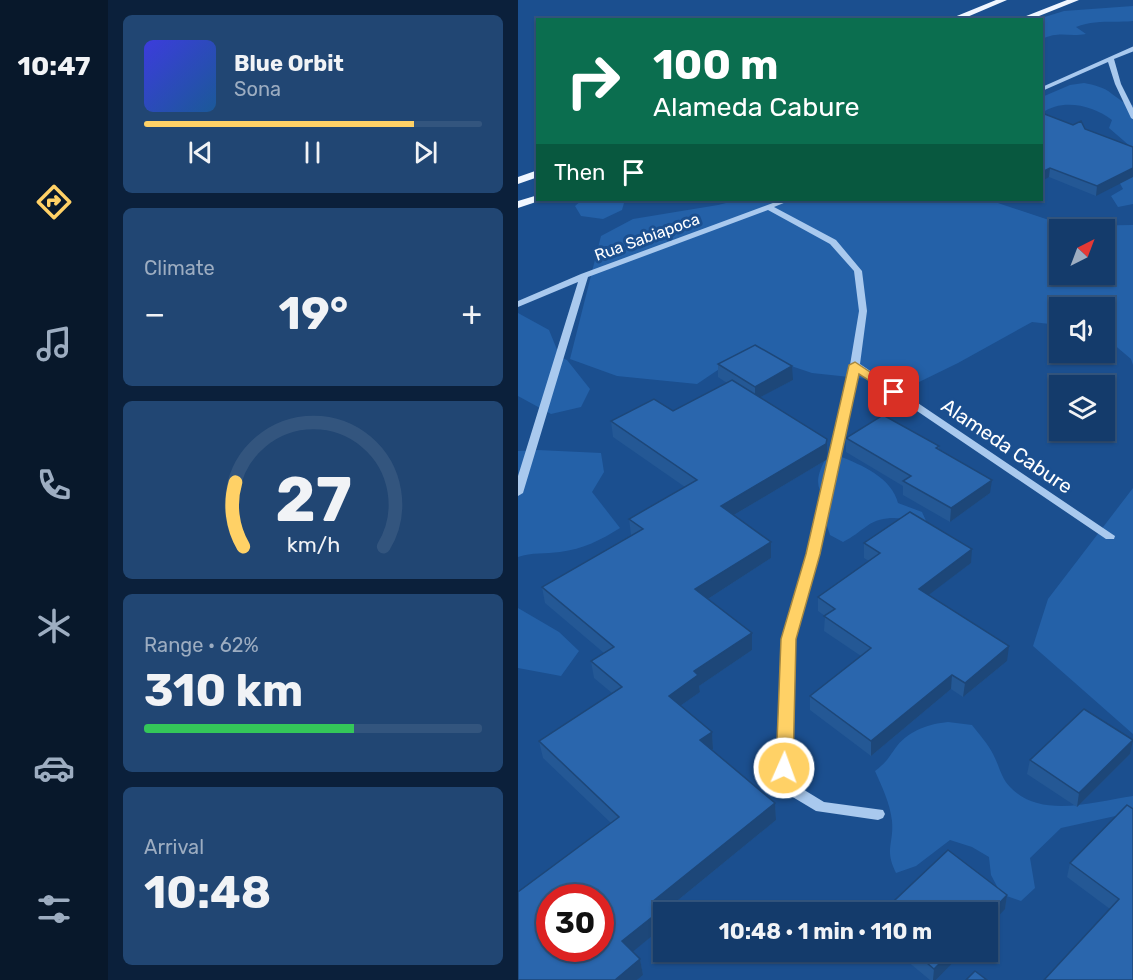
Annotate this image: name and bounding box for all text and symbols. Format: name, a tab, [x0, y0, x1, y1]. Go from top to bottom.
text: 100 m	[653, 40, 778, 90]
icon: right	[554, 42, 632, 120]
text: 10:47	[18, 50, 90, 82]
text: Blue Orbit	[234, 50, 344, 77]
text: Sona	[234, 77, 281, 101]
text: Alameda Cabure	[653, 91, 860, 123]
icon: previous	[184, 136, 217, 169]
icon: pause	[296, 136, 329, 169]
icon: next	[409, 136, 442, 169]
icon: arrive	[617, 156, 650, 189]
text: Then	[554, 159, 605, 186]
icon: directions	[33, 181, 75, 223]
street label: Rua Sabiapoca	[592, 209, 702, 265]
north arrow	[1049, 219, 1115, 285]
map controls	[1049, 219, 1115, 441]
text: Climate	[144, 256, 215, 280]
text: 19°	[279, 287, 348, 340]
text: −	[144, 294, 165, 333]
text: +	[461, 294, 482, 333]
button: sound	[1049, 297, 1115, 363]
icon: music	[33, 323, 75, 365]
pin	[868, 366, 919, 417]
icon: arrive	[877, 375, 910, 408]
button: layers	[1049, 375, 1115, 441]
street label: Alameda Cabure	[937, 393, 1077, 499]
text: 27	[275, 463, 351, 537]
icon: phone	[33, 464, 75, 506]
text: km/h	[286, 532, 340, 557]
icon: climate	[33, 605, 75, 647]
text: Range · 62%	[144, 633, 259, 657]
text: 310 km	[144, 664, 303, 717]
position arrow	[752, 736, 816, 800]
icon: car	[33, 747, 75, 789]
text: Arrival	[144, 835, 204, 859]
text: 10:48	[144, 866, 271, 919]
speed limit sign: 30	[536, 884, 614, 962]
icon: filters	[33, 888, 75, 930]
text: 10:48 · 1 min · 110 m	[719, 918, 932, 945]

